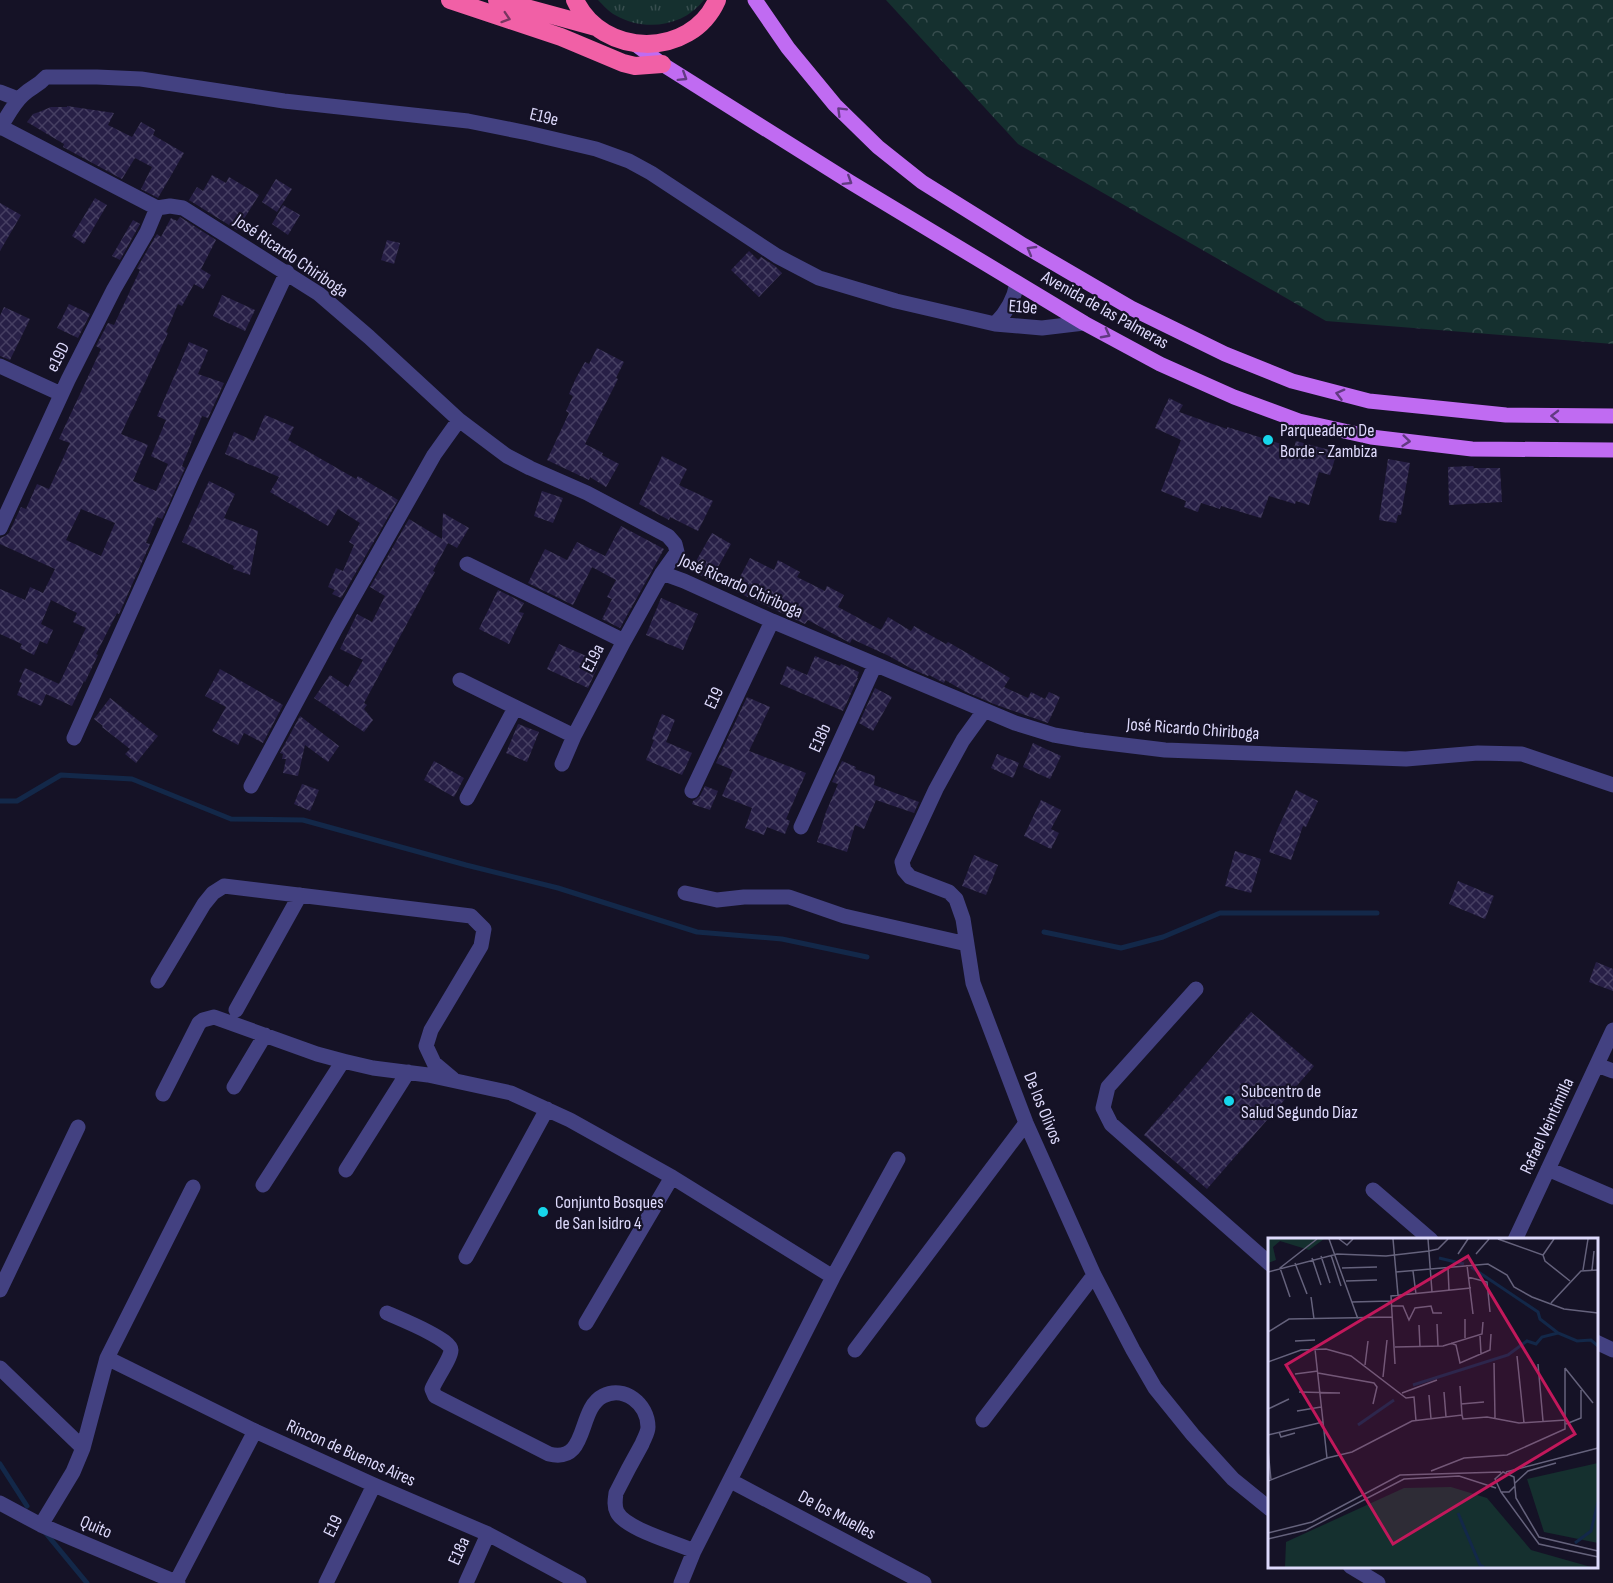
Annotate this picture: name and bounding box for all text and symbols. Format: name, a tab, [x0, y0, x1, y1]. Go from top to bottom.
one-way arrow	[500, 11, 511, 24]
one-way arrow	[677, 70, 687, 82]
street label: E19e	[528, 104, 560, 130]
one-way arrow	[837, 107, 848, 118]
one-way arrow	[842, 173, 852, 185]
street label: José Ricardo Chiriboga	[229, 210, 352, 302]
one-way arrow	[1027, 245, 1038, 257]
street label: Avenida de las Palmeras	[1037, 266, 1172, 354]
street label: E19e	[1008, 296, 1038, 318]
one-way arrow	[1099, 327, 1110, 338]
street label: e19D	[42, 339, 74, 375]
one-way arrow	[1335, 388, 1345, 401]
one-way arrow	[1550, 409, 1559, 422]
place label: Parqueadero De Borde - Zambiza	[1280, 420, 1377, 462]
marker: Parqueadero De Borde - Zambiza	[1261, 433, 1275, 447]
one-way arrow	[1401, 434, 1410, 447]
street label: José Ricardo Chiriboga	[675, 549, 806, 623]
street label: E19a	[577, 640, 609, 676]
street label: E19	[700, 684, 728, 712]
street label: José Ricardo Chiriboga	[1125, 714, 1260, 744]
street label: E18b	[804, 720, 836, 756]
street label: De los Olivos	[1019, 1069, 1067, 1147]
street label: Rafael Veintimilla	[1516, 1075, 1578, 1177]
place label: Subcentro de Salud Segundo Díaz	[1241, 1081, 1358, 1123]
marker: Subcentro de Salud Segundo Díaz	[1222, 1094, 1236, 1108]
place label: Conjunto Bosques de San Isidro 4	[555, 1192, 664, 1234]
marker: Conjunto Bosques de San Isidro 4	[536, 1205, 550, 1219]
inset map	[1268, 1238, 1598, 1568]
street label: Rincon de Buenos Aires	[283, 1415, 419, 1491]
street label: De los Muelles	[795, 1486, 879, 1544]
street label: Quito	[77, 1511, 115, 1543]
street label: E19	[319, 1512, 347, 1540]
street label: E18a	[444, 1534, 474, 1568]

